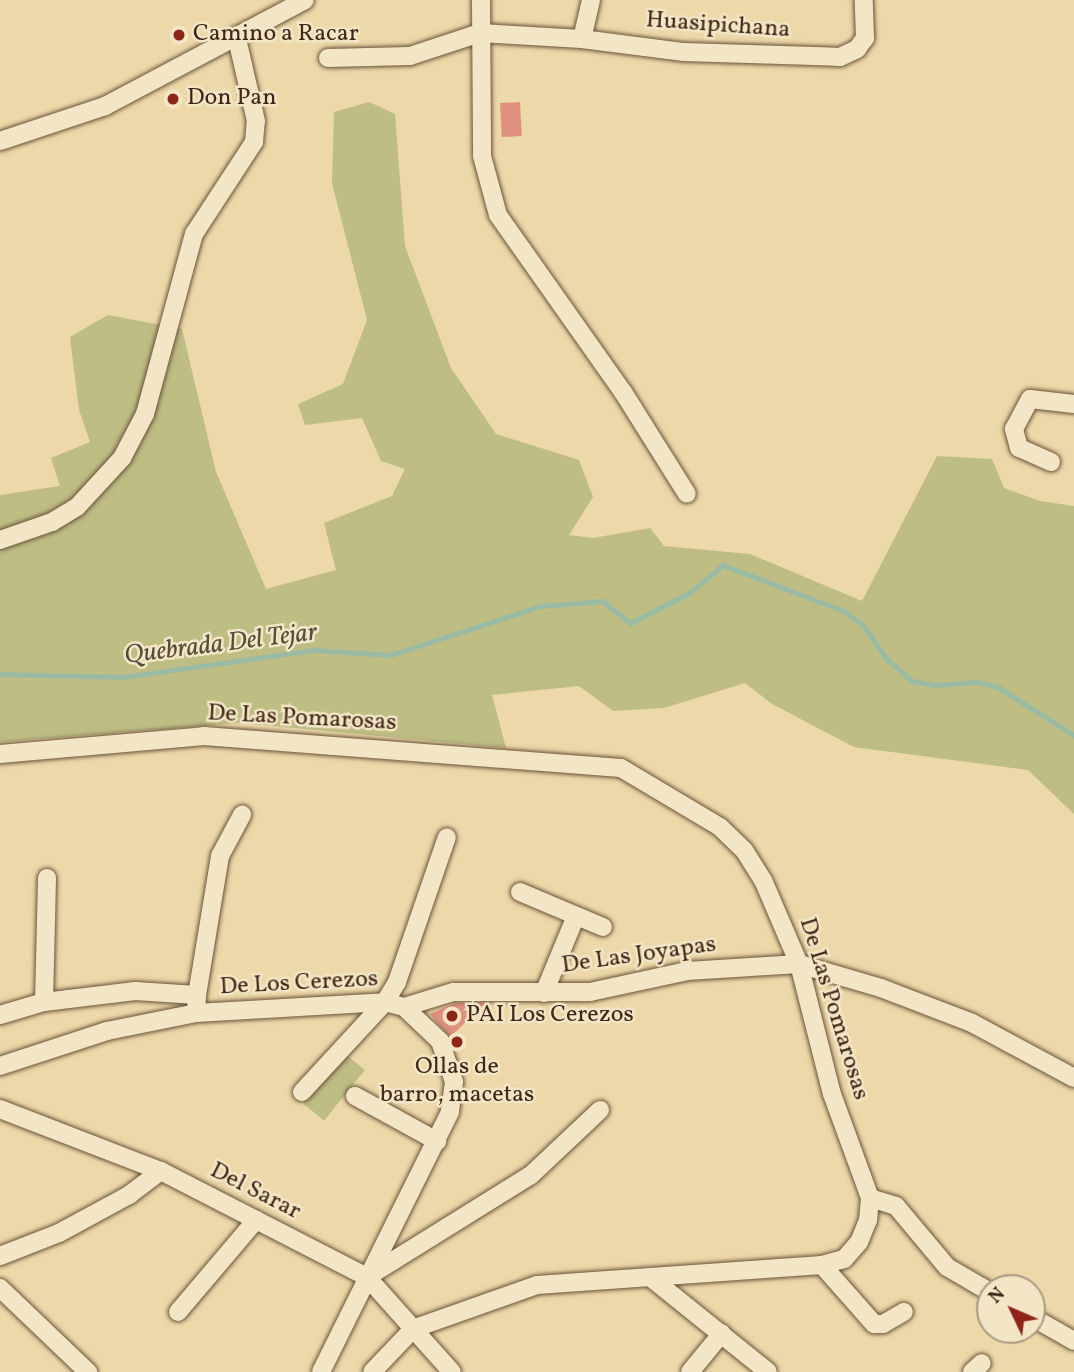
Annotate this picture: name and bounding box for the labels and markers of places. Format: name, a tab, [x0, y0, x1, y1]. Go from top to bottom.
place label: Camino a Racar	[193, 21, 359, 49]
marker: Camino a Racar	[171, 27, 187, 43]
place label: Don Pan	[187, 85, 277, 113]
marker: Don Pan	[165, 91, 181, 107]
place label: PAI Los Cerezos	[466, 1002, 634, 1030]
marker: PAI Los Cerezos	[444, 1008, 460, 1024]
marker: Ollas de barro, macetas	[449, 1034, 465, 1050]
place label: Ollas de barro, macetas	[380, 1054, 534, 1110]

